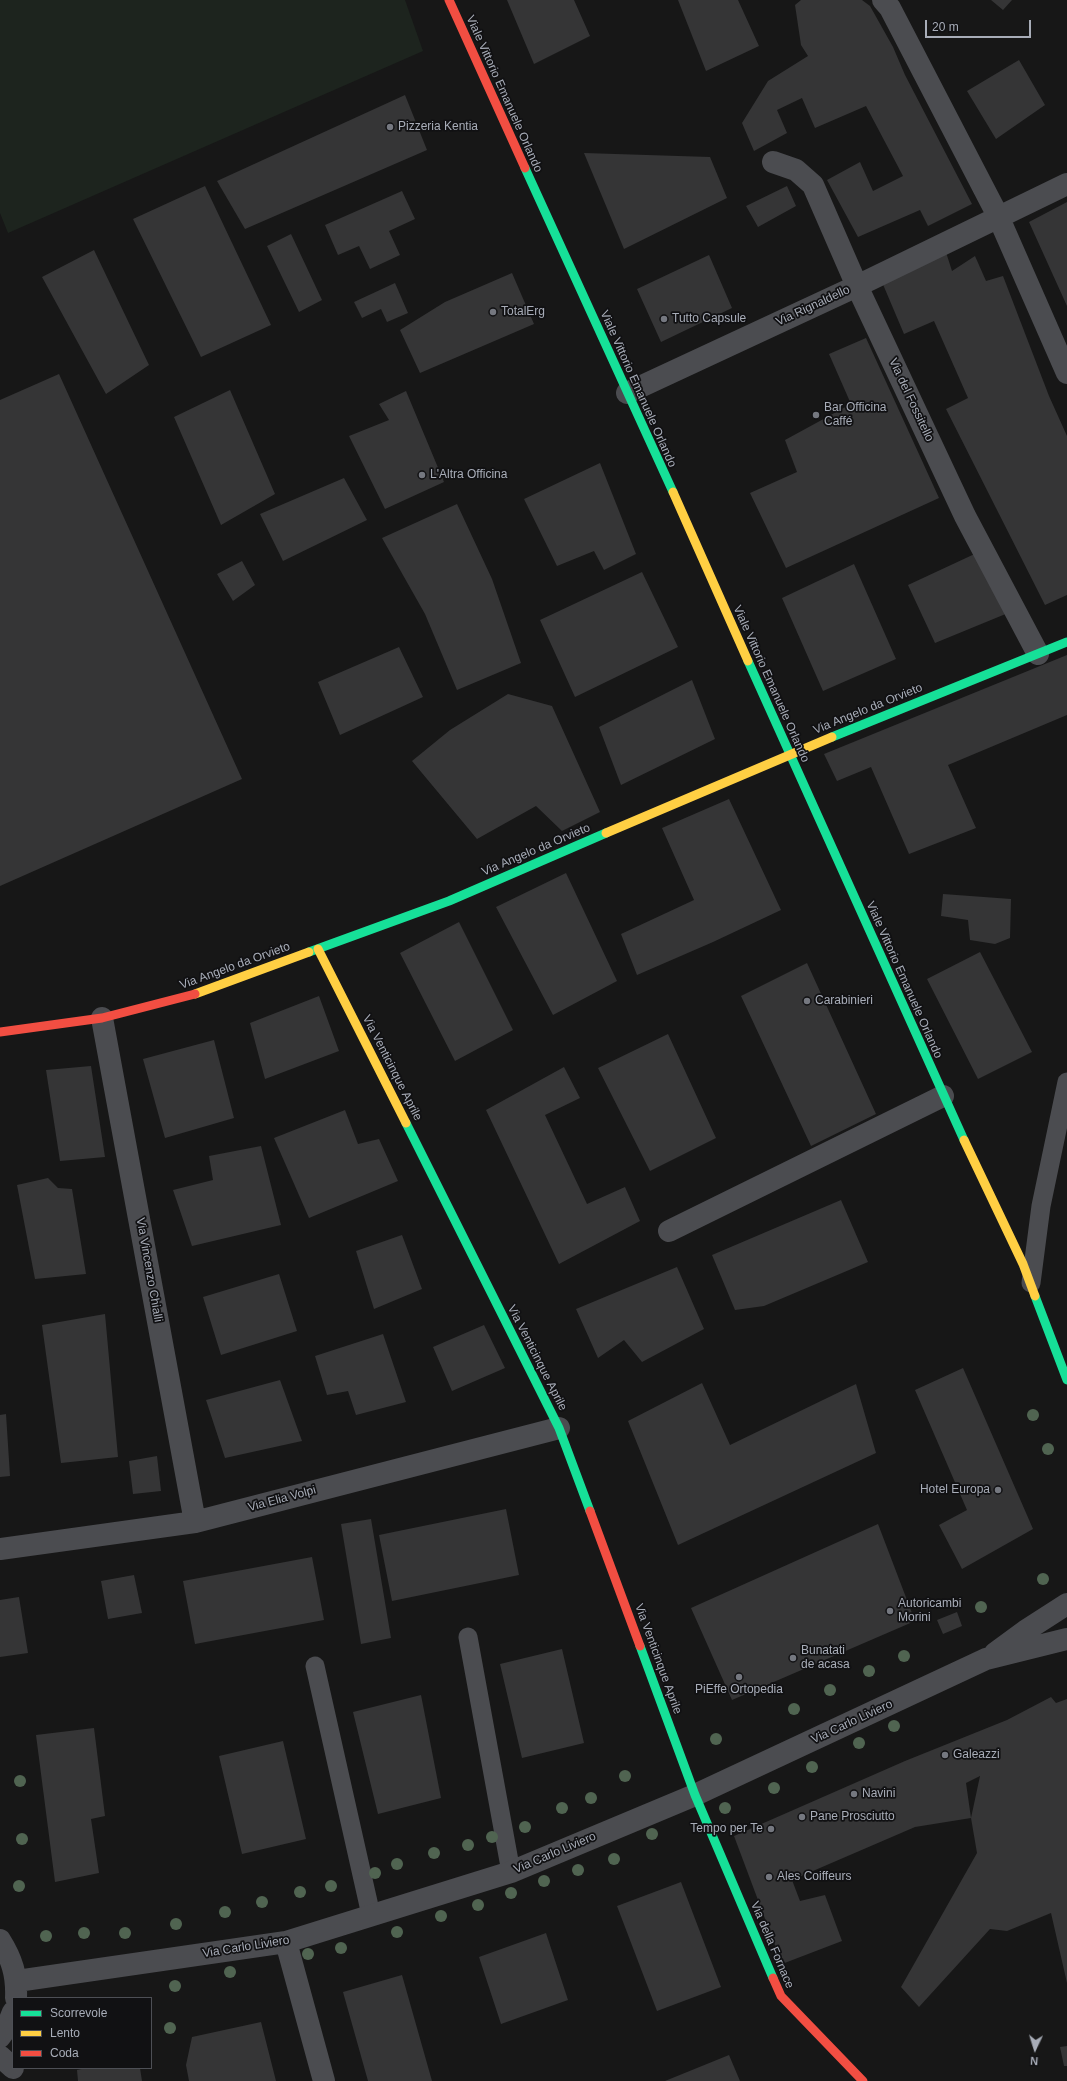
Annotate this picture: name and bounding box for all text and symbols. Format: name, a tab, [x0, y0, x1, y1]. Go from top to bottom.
scale bar	[927, 12, 1033, 38]
street label: Viale Vittorio Emanuele Orlando	[463, 13, 545, 175]
text: 20 m	[932, 20, 959, 34]
place label: Pizzeria Kentia	[398, 120, 478, 134]
marker: Pizzeria Kentia	[385, 122, 395, 132]
street label: Via Rignaldello	[774, 283, 852, 329]
place label: TotalErg	[501, 305, 545, 319]
marker: TotalErg	[488, 307, 498, 317]
street label: Viale Vittorio Emanuele Orlando	[597, 308, 679, 470]
place label: Tutto Capsule	[672, 312, 746, 326]
marker: Tutto Capsule	[659, 314, 669, 324]
street label: Via del Fossitello	[885, 356, 937, 444]
place label: Bar Officina Caffé	[824, 401, 886, 429]
marker: Bar Officina Caffé	[811, 410, 821, 420]
place label: L'Altra Officina	[430, 468, 507, 482]
marker: L'Altra Officina	[417, 470, 427, 480]
street label: Viale Vittorio Emanuele Orlando	[730, 603, 812, 765]
street label: Via Angelo da Orvieto	[811, 680, 925, 738]
street label: Via Angelo da Orvieto	[480, 821, 592, 879]
street label: Viale Vittorio Emanuele Orlando	[863, 899, 945, 1061]
street label: Via Angelo da Orvieto	[178, 939, 292, 993]
place label: Carabinieri	[815, 994, 873, 1008]
marker: Carabinieri	[802, 996, 812, 1006]
street label: Via Venticinque Aprile	[359, 1013, 425, 1123]
street label: Via Vincenzo Chialli	[133, 1217, 165, 1323]
street label: Via Venticinque Aprile	[504, 1303, 570, 1413]
street label: Via Elia Volpi	[246, 1483, 318, 1515]
place label: Hotel Europa	[920, 1483, 990, 1497]
marker: Hotel Europa	[993, 1485, 1003, 1495]
place label: Autoricambi Morini	[898, 1597, 961, 1625]
street label: Via Venticinque Aprile	[631, 1602, 685, 1716]
marker: Autoricambi Morini	[885, 1606, 895, 1616]
place label: Bunatati de acasa	[801, 1644, 850, 1672]
marker: Bunatati de acasa	[788, 1653, 798, 1663]
marker: PiEffe Ortopedia	[734, 1672, 744, 1682]
place label: PiEffe Ortopedia	[695, 1683, 783, 1697]
street label: Via Carlo Liviero	[809, 1697, 895, 1747]
place label: Galeazzi	[953, 1748, 1000, 1762]
marker: Galeazzi	[940, 1750, 950, 1760]
place label: Navini	[862, 1787, 895, 1801]
marker: Navini	[849, 1789, 859, 1799]
place label: Pane Prosciutto	[810, 1810, 895, 1824]
marker: Pane Prosciutto	[797, 1812, 807, 1822]
place label: Tempo per Te	[690, 1822, 763, 1836]
marker: Tempo per Te	[766, 1824, 776, 1834]
street label: Via Carlo Liviero	[512, 1829, 598, 1877]
place label: Ales Coiffeurs	[777, 1870, 851, 1884]
marker: Ales Coiffeurs	[764, 1872, 774, 1882]
street label: Via della Fornace	[747, 1899, 797, 1991]
street label: Via Carlo Liviero	[202, 1933, 290, 1961]
legend	[12, 1997, 152, 2069]
text: Scorrevole	[50, 2006, 107, 2020]
text: Lento	[50, 2026, 80, 2040]
north arrow	[1015, 2029, 1055, 2069]
text: Coda	[50, 2046, 79, 2060]
text: N	[1030, 2055, 1039, 2067]

